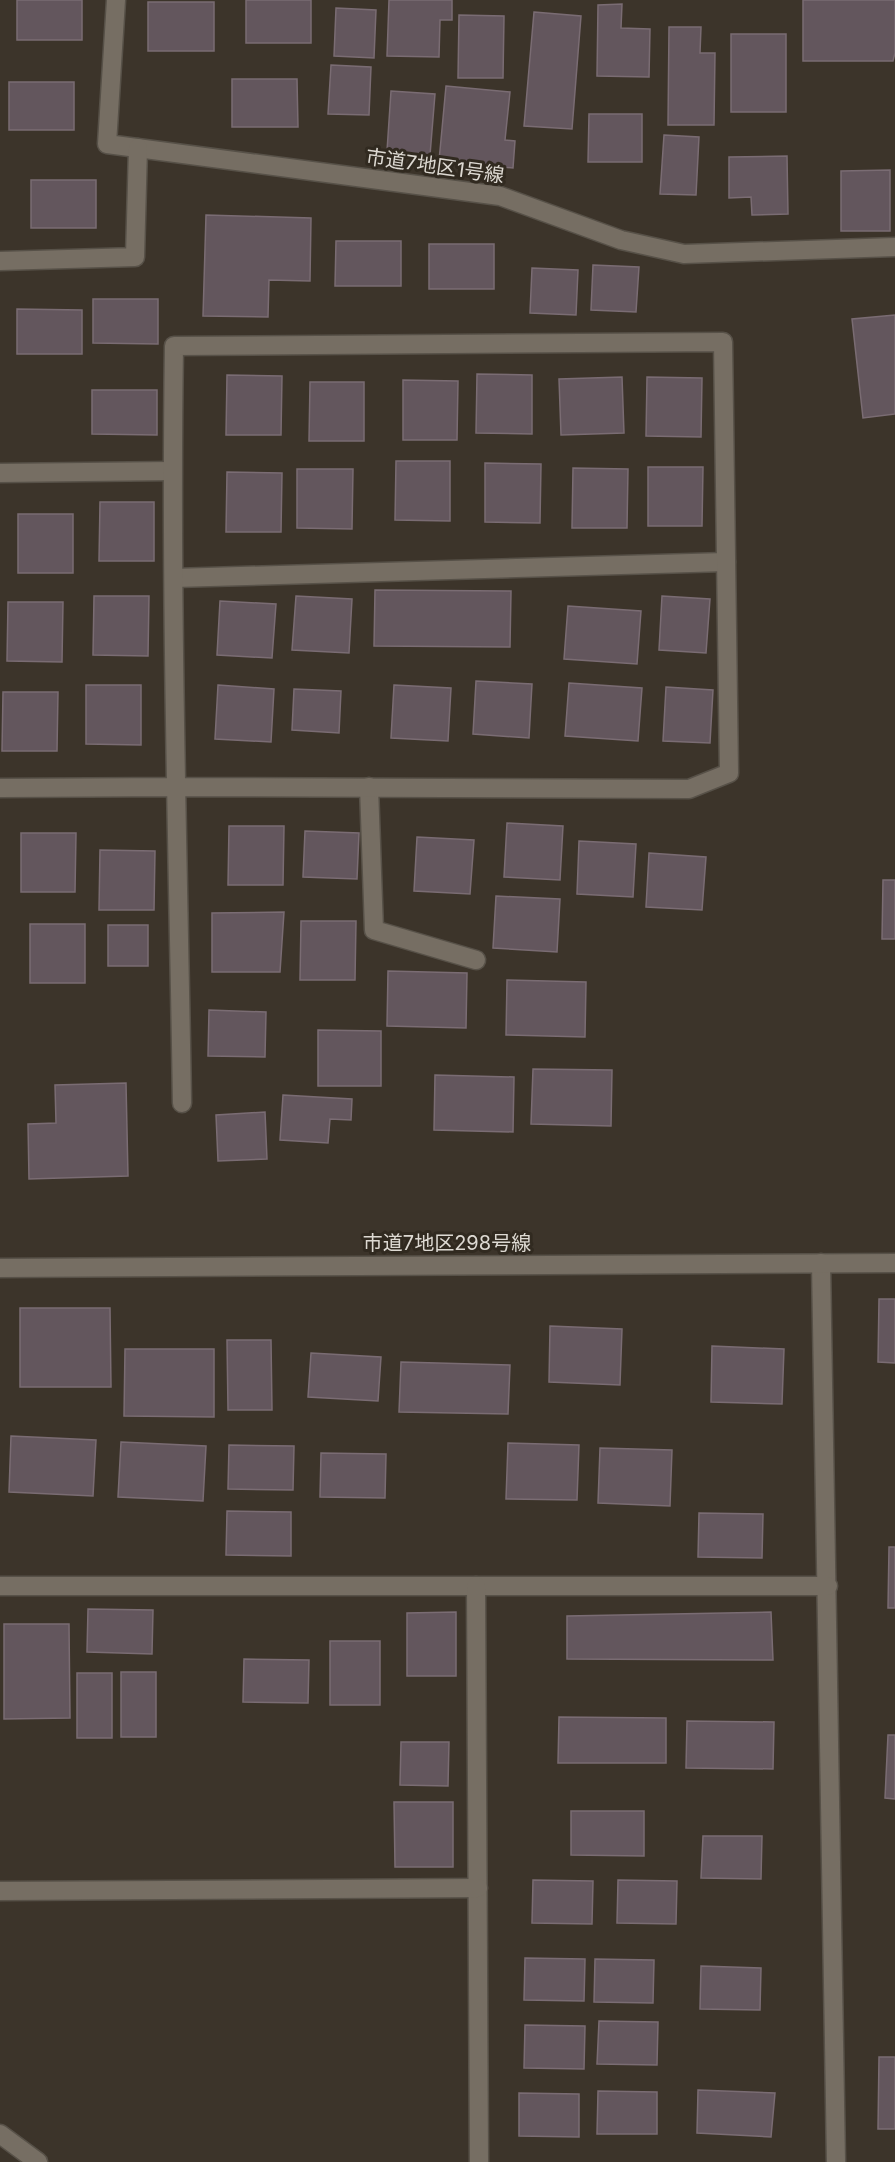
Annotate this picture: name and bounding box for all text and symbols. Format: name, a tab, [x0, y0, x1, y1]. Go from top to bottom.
street label: 市道7地区1号線	[364, 144, 506, 188]
street label: 市道7地区298号線	[363, 1231, 531, 1255]

